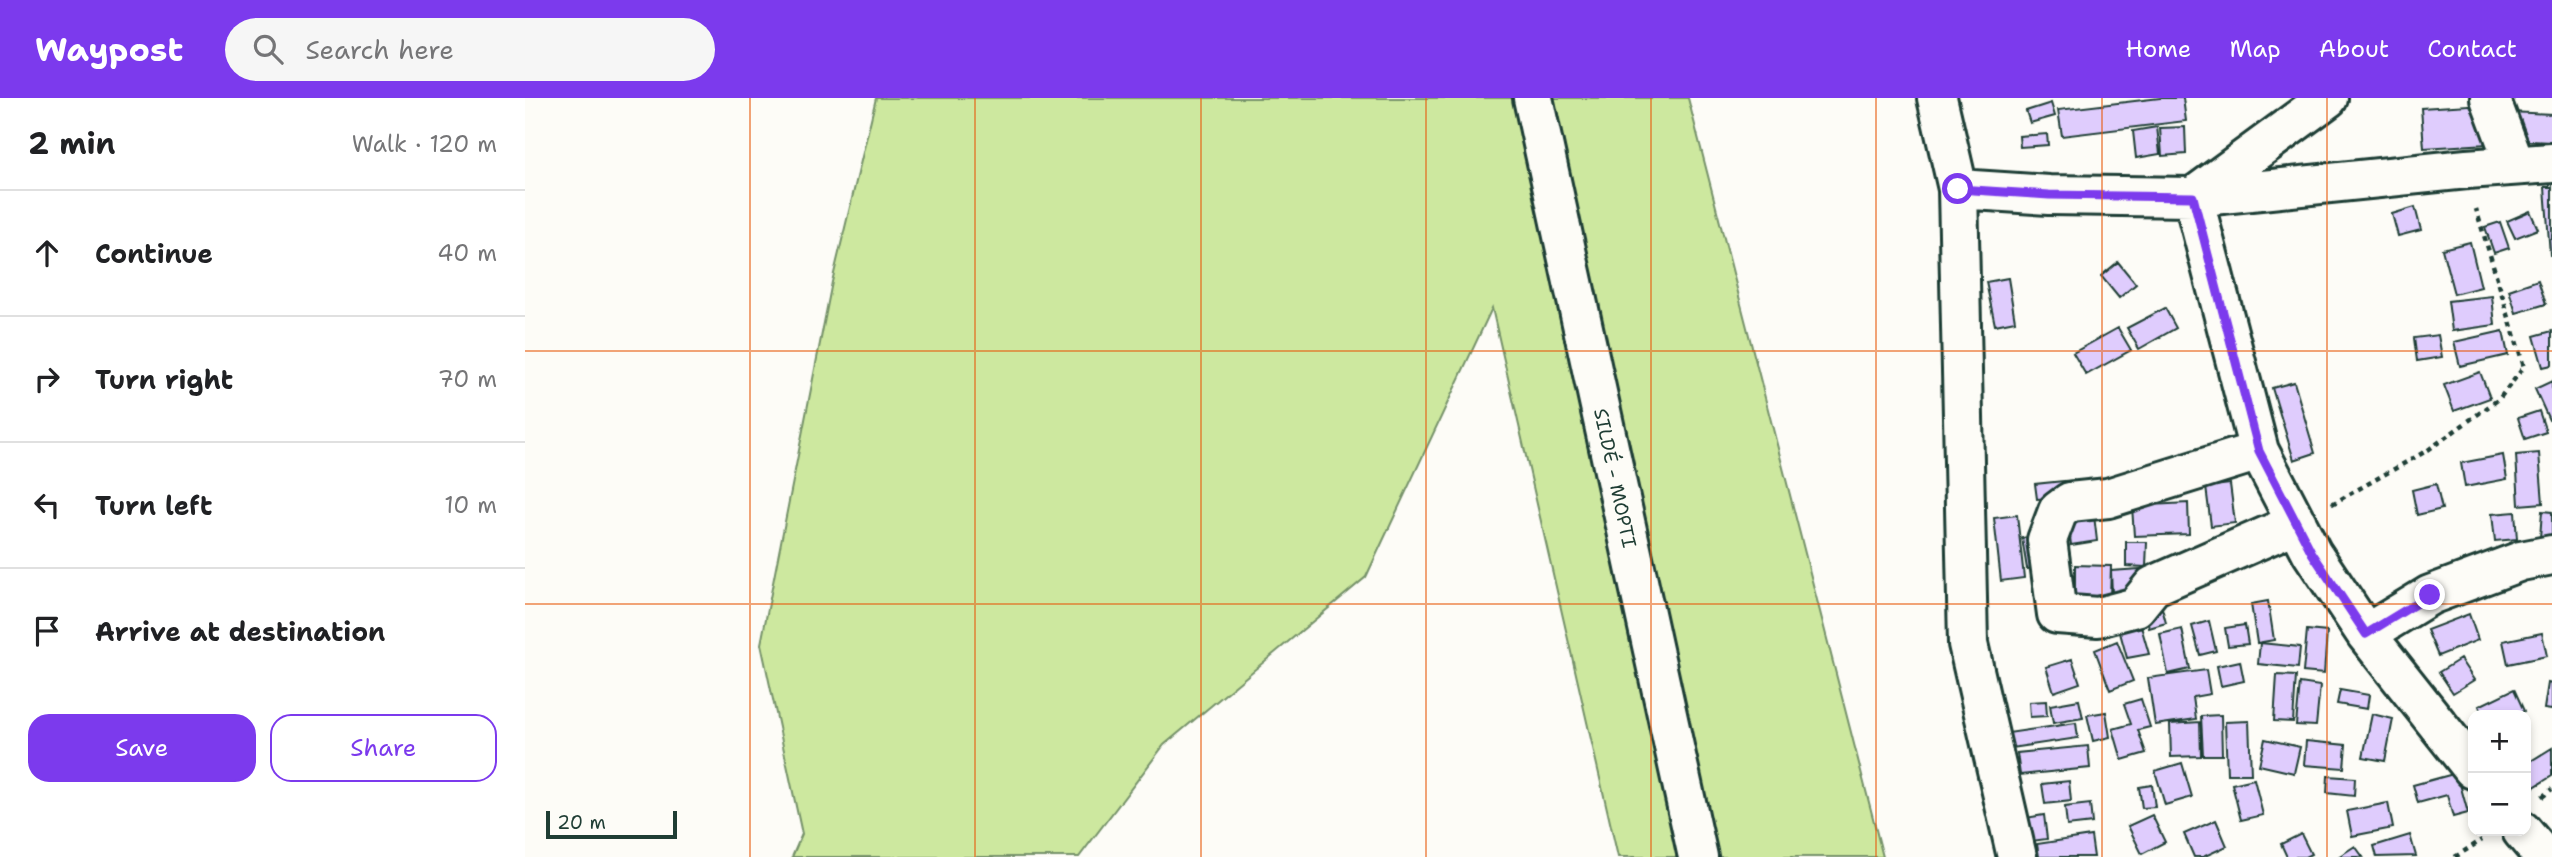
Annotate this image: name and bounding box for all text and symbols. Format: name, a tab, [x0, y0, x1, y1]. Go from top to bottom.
search box	[225, 18, 715, 81]
text: Waypost	[35, 27, 183, 72]
icon: search	[249, 30, 287, 68]
text: Search here	[305, 32, 454, 67]
text: Home	[2125, 33, 2191, 65]
text: Map	[2229, 33, 2281, 65]
text: About	[2319, 33, 2389, 65]
text: Contact	[2427, 33, 2517, 65]
text: 2 min	[28, 123, 115, 164]
text: Walk · 120 m	[352, 129, 497, 159]
route start	[1942, 173, 1973, 204]
icon: ahead	[28, 234, 66, 272]
text: Continue	[95, 236, 213, 271]
text: 40 m	[437, 238, 497, 268]
icon: right	[28, 360, 66, 398]
text: Turn right	[95, 362, 233, 397]
text: 70 m	[438, 364, 497, 394]
street label: SILDÉ - MOPTI	[1588, 406, 1643, 550]
icon: left	[28, 486, 66, 524]
text: Turn left	[95, 488, 212, 523]
text: 10 m	[444, 490, 497, 520]
route end	[2414, 579, 2445, 610]
icon: arrive	[28, 612, 66, 650]
text: Arrive at destination	[95, 614, 385, 649]
map controls	[2468, 710, 2531, 836]
button: +	[2468, 710, 2531, 773]
button: Save	[28, 714, 256, 782]
button: Share	[270, 714, 497, 782]
button: −	[2468, 773, 2531, 836]
scale bar	[546, 808, 677, 840]
text: 20 m	[557, 810, 606, 835]

